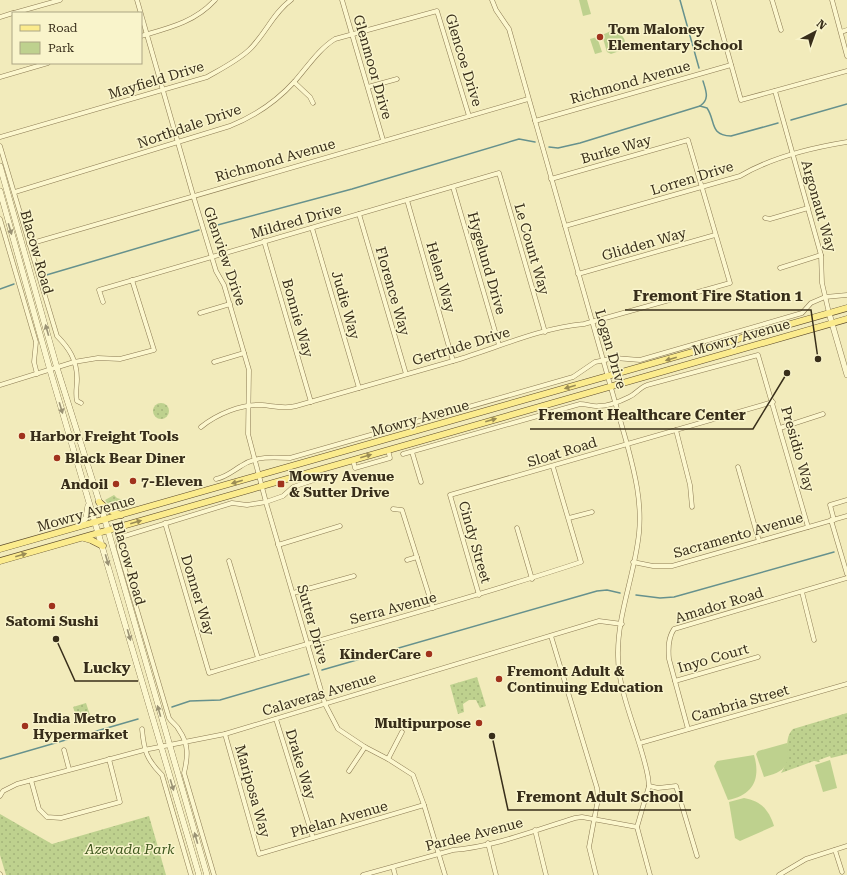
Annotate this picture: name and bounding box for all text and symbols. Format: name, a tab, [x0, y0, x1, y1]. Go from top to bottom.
legend	[12, 12, 142, 64]
street label: Glencoe Drive	[442, 12, 486, 109]
north arrow	[795, 12, 835, 52]
street label: Glenmoor Drive	[350, 13, 396, 121]
text: N	[814, 17, 829, 33]
text: Road	[48, 21, 78, 35]
place label: Tom Maloney Elementary School	[608, 21, 743, 53]
marker: Tom Maloney Elementary School	[595, 32, 605, 42]
text: Park	[48, 41, 75, 55]
street label: Richmond Avenue	[568, 57, 692, 107]
street label: Mayfield Drive	[106, 58, 206, 102]
street label: Northdale Drive	[135, 101, 243, 151]
street label: Burke Way	[579, 131, 654, 167]
street label: Richmond Avenue	[213, 135, 337, 185]
street label: Lorren Drive	[649, 158, 736, 198]
street label: Argonaut Way	[798, 158, 840, 254]
street label: Mildred Drive	[249, 200, 343, 242]
street label: Le Count Way	[511, 201, 553, 297]
street label: Glenview Drive	[201, 204, 250, 308]
street label: Blacow Road	[17, 208, 57, 296]
street label: Hygelund Drive	[465, 210, 509, 316]
one-way arrow	[7, 223, 13, 235]
street label: Glidden Way	[600, 224, 689, 264]
street label: Helen Way	[423, 240, 459, 315]
street label: Florence Way	[373, 245, 414, 338]
street label: Judie Way	[329, 269, 364, 342]
street label: Bonnie Way	[279, 277, 317, 360]
callout: Fremont Fire Station 1	[625, 283, 811, 310]
text: Fremont Fire Station 1	[633, 287, 804, 305]
street label: Logan Drive	[592, 308, 630, 391]
street label: Mowry Avenue	[690, 315, 792, 359]
street label: Gertrude Drive	[410, 323, 512, 368]
one-way arrow	[44, 324, 50, 336]
one-way arrow	[665, 356, 677, 362]
one-way arrow	[564, 384, 576, 390]
street label: Mowry Avenue	[369, 396, 471, 440]
one-way arrow	[58, 402, 64, 414]
callout: Fremont Healthcare Center	[530, 402, 753, 429]
street label: Presidio Way	[778, 404, 818, 494]
text: Fremont Healthcare Center	[538, 406, 746, 424]
one-way arrow	[485, 417, 497, 423]
place label: Harbor Freight Tools	[30, 428, 179, 444]
marker: Harbor Freight Tools	[17, 431, 27, 441]
street label: Sloat Road	[525, 434, 599, 470]
place label: Black Bear Diner	[65, 450, 186, 466]
marker: Black Bear Diner	[52, 453, 62, 463]
one-way arrow	[360, 453, 372, 459]
place label: Mowry Avenue & Sutter Drive	[289, 468, 394, 500]
place label: 7-Eleven	[141, 473, 203, 489]
place label: Andoil	[61, 476, 108, 492]
marker: 7-Eleven	[128, 476, 138, 486]
marker: Andoil	[111, 479, 121, 489]
one-way arrow	[231, 479, 243, 485]
marker: Mowry Avenue & Sutter Drive	[276, 479, 286, 489]
street label: Mowry Avenue	[35, 491, 137, 535]
street label: Cindy Street	[456, 499, 494, 585]
street label: Sacramento Avenue	[671, 509, 805, 561]
street label: Blacow Road	[109, 519, 149, 607]
one-way arrow	[130, 519, 142, 525]
one-way arrow	[15, 551, 28, 557]
street label: Donner Way	[178, 553, 218, 638]
one-way arrow	[104, 554, 110, 566]
street label: Sutter Drive	[294, 583, 332, 666]
street label: Amador Road	[673, 584, 765, 626]
street label: Serra Avenue	[348, 589, 439, 627]
marker: Satomi Sushi	[47, 601, 57, 611]
place label: Satomi Sushi	[6, 613, 99, 629]
one-way arrow	[126, 629, 132, 641]
street label: Inyo Court	[676, 640, 750, 676]
place label: KinderCare	[339, 646, 421, 662]
marker: KinderCare	[424, 649, 434, 659]
callout: Lucky	[75, 654, 138, 681]
text: Lucky	[83, 659, 131, 677]
place label: Fremont Adult & Continuing Education	[507, 663, 664, 695]
street label: Calaveras Avenue	[260, 669, 378, 719]
marker: Fremont Adult & Continuing Education	[494, 674, 504, 684]
street label: Cambria Street	[689, 681, 791, 725]
one-way arrow	[156, 705, 162, 717]
place label: India Metro Hypermarket	[33, 710, 128, 742]
place label: Multipurpose	[375, 715, 471, 731]
marker: Multipurpose	[474, 718, 484, 728]
marker: India Metro Hypermarket	[20, 721, 30, 731]
street label: Drake Way	[283, 727, 320, 802]
street label: Mariposa Way	[232, 743, 274, 840]
one-way arrow	[169, 779, 175, 791]
callout: Fremont Adult School	[508, 783, 691, 810]
text: Fremont Adult School	[517, 788, 684, 806]
street label: Phelan Avenue	[289, 797, 390, 840]
street label: Pardee Avenue	[424, 814, 525, 854]
one-way arrow	[193, 831, 199, 843]
park label: Azevada Park	[84, 841, 175, 857]

